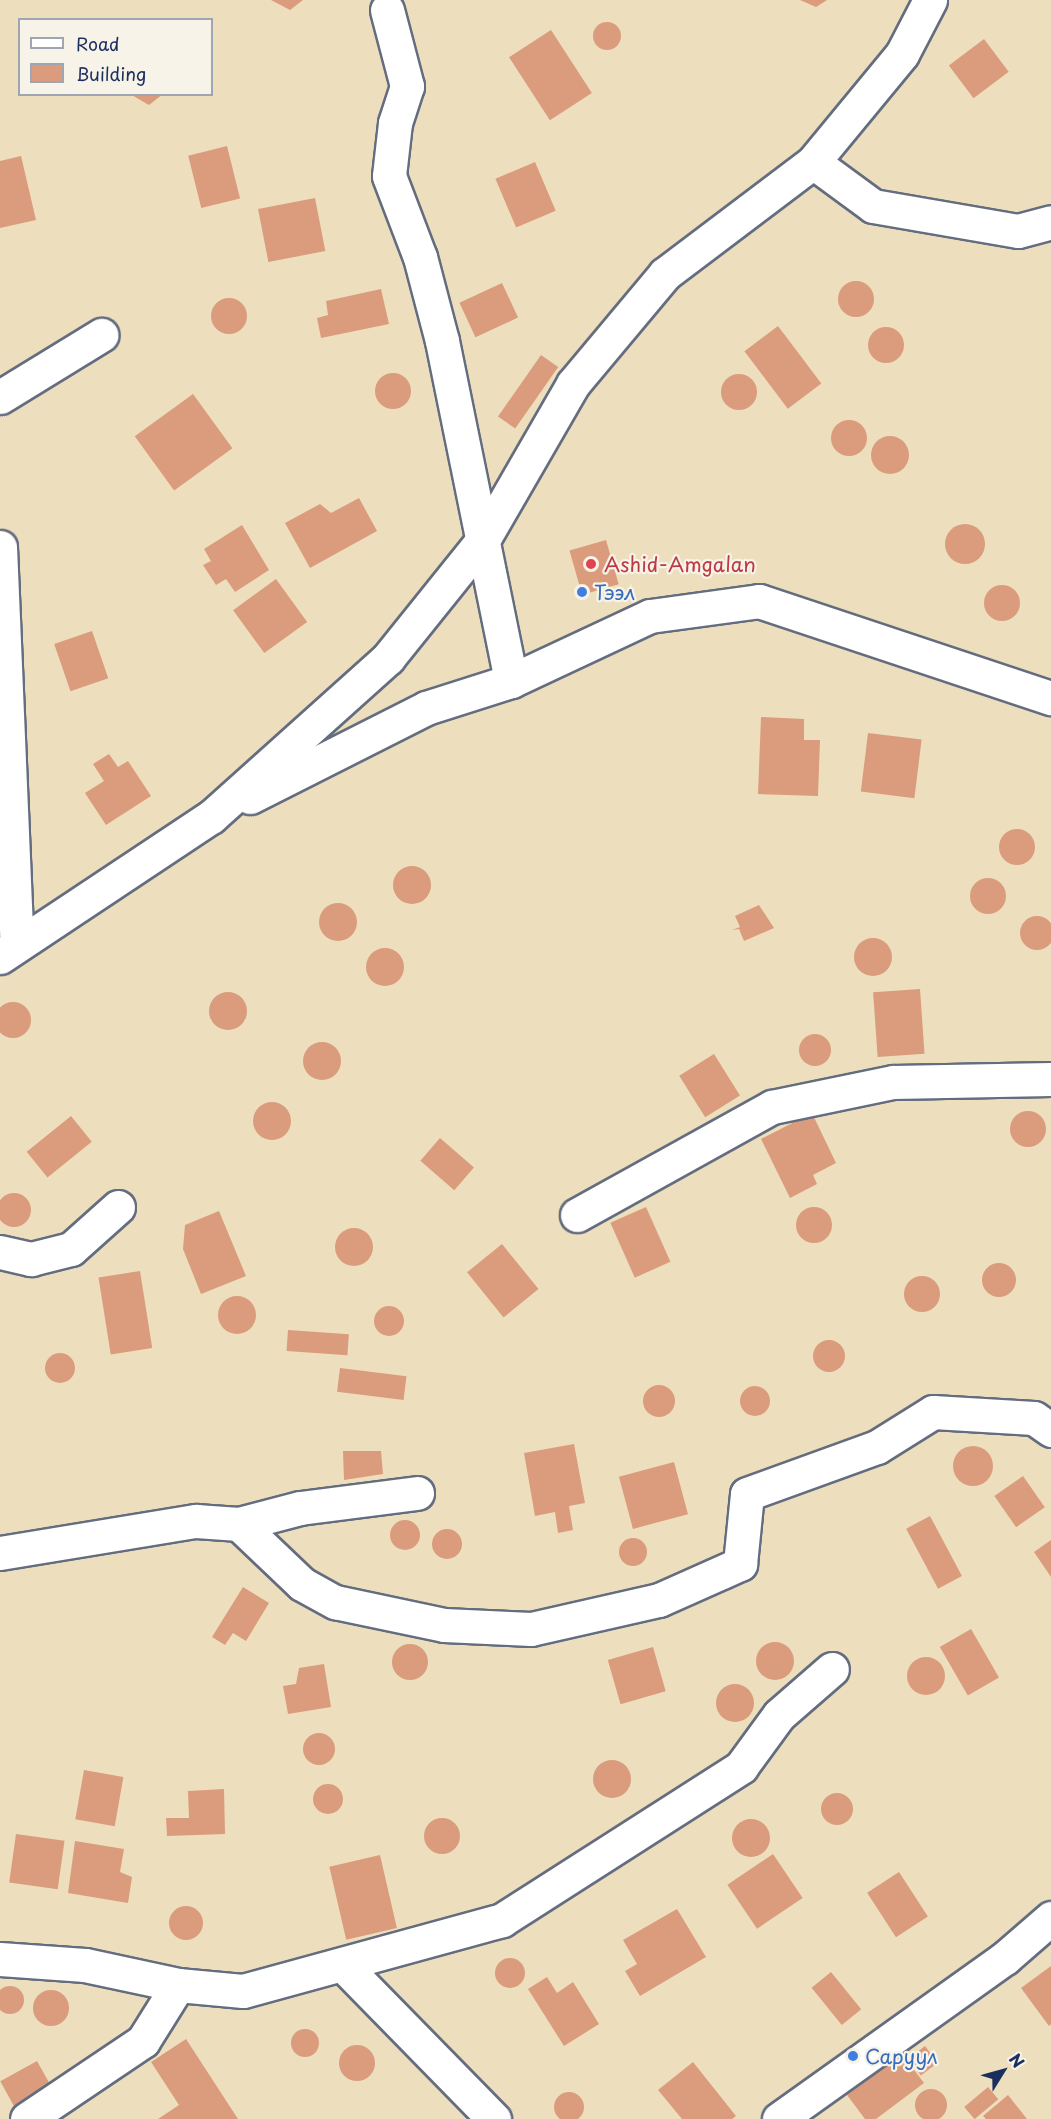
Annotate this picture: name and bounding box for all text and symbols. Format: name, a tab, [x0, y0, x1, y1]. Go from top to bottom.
legend	[18, 18, 213, 96]
text: Road	[76, 30, 120, 57]
text: Building	[76, 60, 146, 87]
place label: Ashid-Amgalan	[604, 552, 756, 576]
marker: Ashid-Amgalan	[582, 555, 600, 573]
place label: Тээл	[594, 580, 635, 604]
marker: Тээл	[575, 585, 589, 599]
north arrow	[973, 2041, 1033, 2101]
place label: Саруул	[865, 2044, 938, 2068]
text: N	[1004, 2048, 1031, 2072]
marker: Саруул	[846, 2049, 860, 2063]

